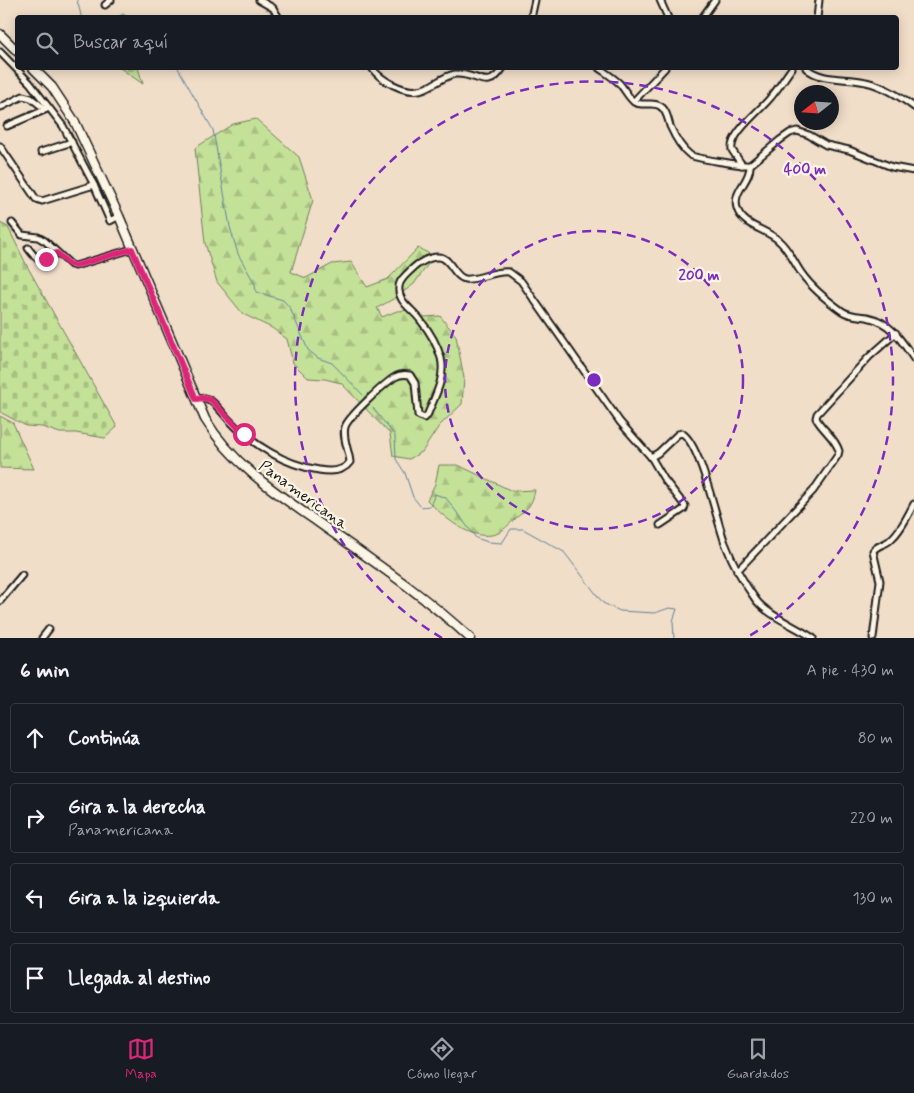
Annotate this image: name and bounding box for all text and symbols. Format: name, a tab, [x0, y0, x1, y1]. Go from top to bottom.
search box	[15, 15, 899, 70]
icon: search	[33, 29, 61, 57]
text: Buscar aquí	[73, 30, 168, 55]
north arrow	[794, 85, 839, 130]
text: 400 m	[784, 160, 826, 180]
route end	[35, 248, 58, 271]
text: 200 m	[679, 266, 720, 286]
centre of rings	[585, 371, 603, 389]
route start	[233, 423, 256, 446]
street label: Panamericana	[254, 456, 352, 535]
text: 6 min	[20, 657, 70, 685]
text: A pie · 430 m	[806, 660, 894, 681]
icon: ahead	[21, 724, 49, 752]
text: Continúa	[68, 726, 140, 751]
text: 80 m	[858, 728, 893, 749]
text: Gira a la derecha	[68, 795, 206, 820]
icon: right	[21, 804, 49, 832]
text: 220 m	[850, 808, 893, 829]
text: Panamericana	[68, 820, 173, 841]
icon: left	[21, 884, 49, 912]
text: Gira a la izquierda	[68, 886, 219, 911]
text: 130 m	[852, 888, 893, 909]
icon: arrive	[21, 964, 49, 992]
text: Llegada al destino	[68, 966, 210, 991]
tab: Mapa	[125, 1035, 157, 1083]
tab: Cómo llegar	[407, 1035, 477, 1083]
tab: Guardados	[727, 1035, 789, 1083]

